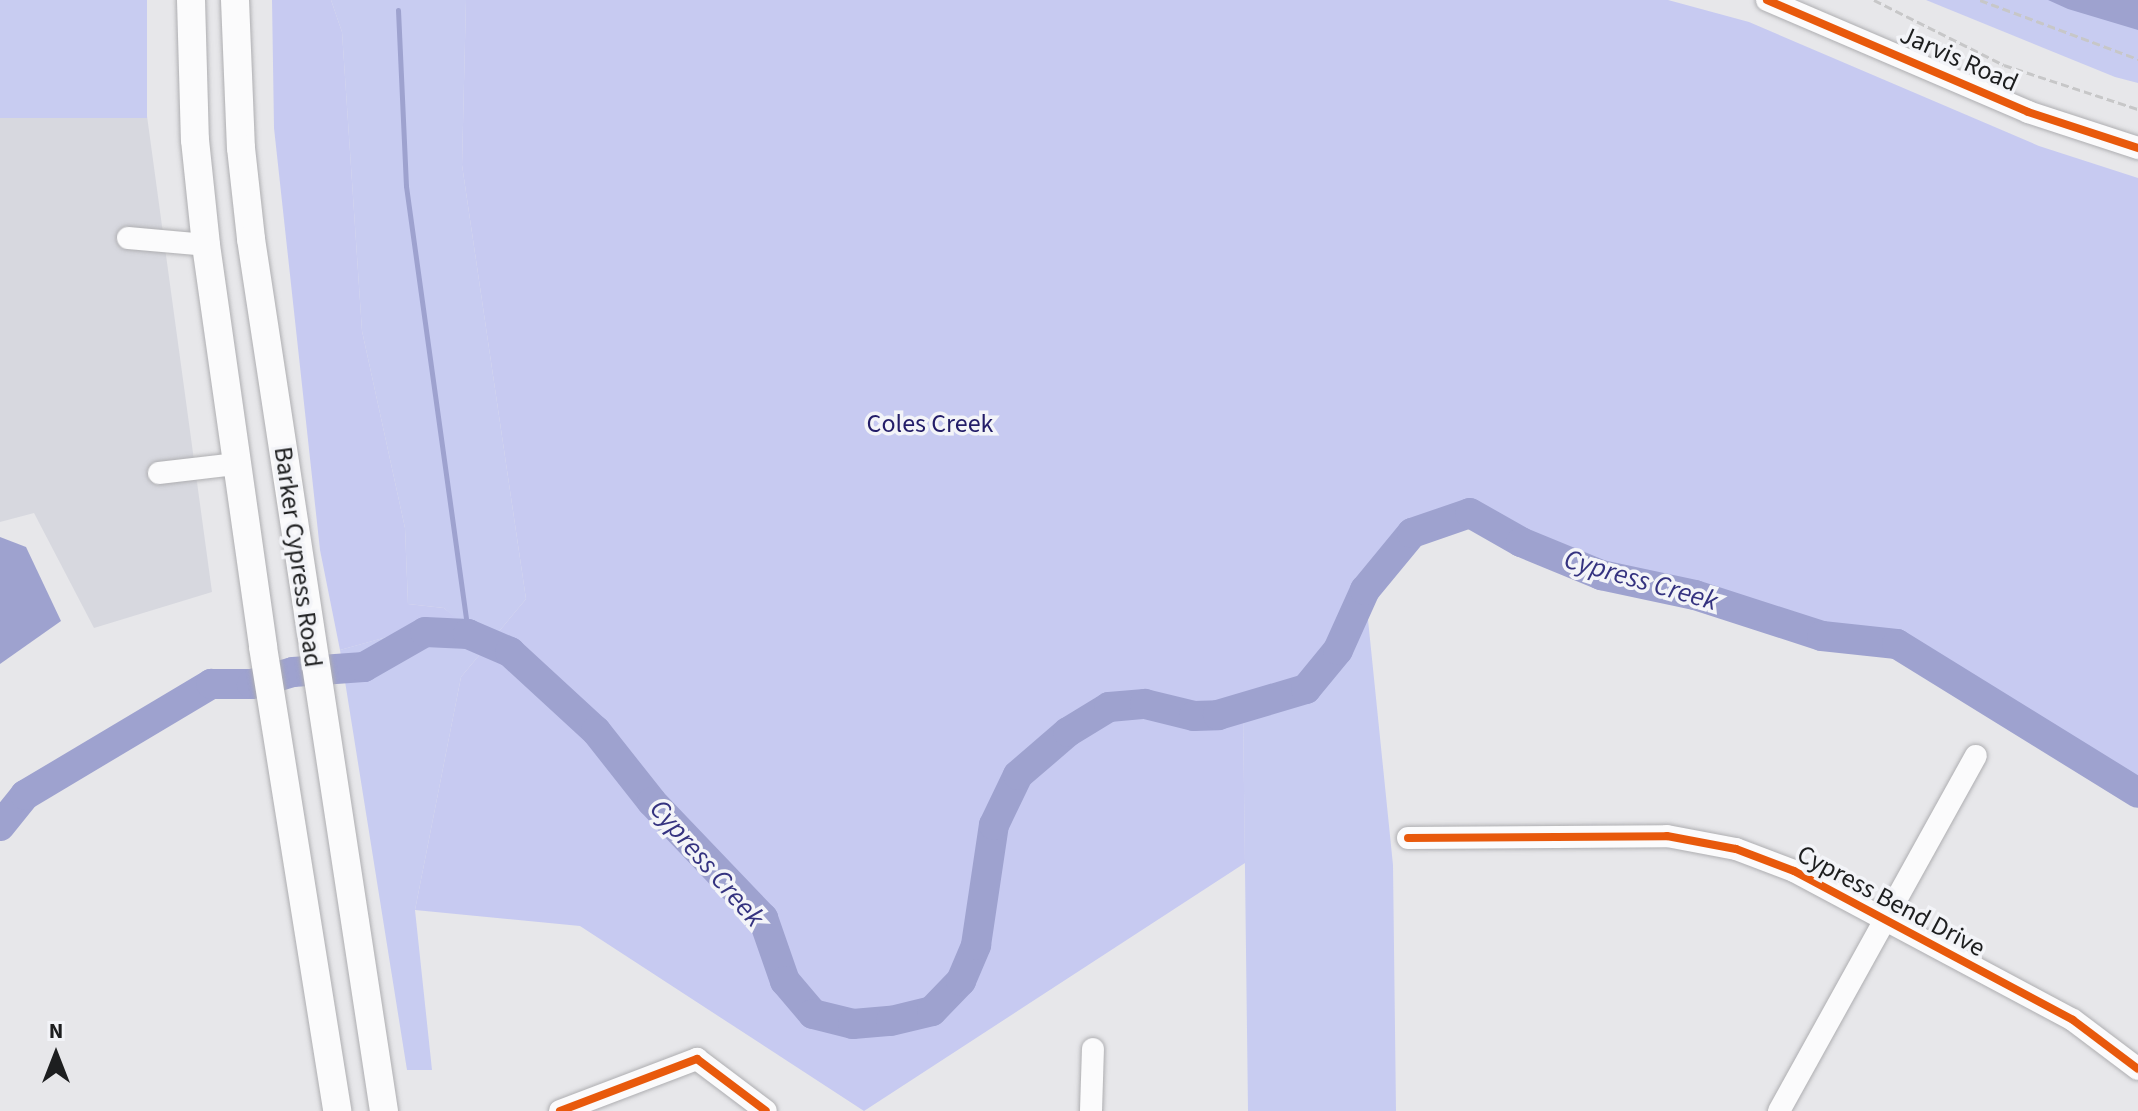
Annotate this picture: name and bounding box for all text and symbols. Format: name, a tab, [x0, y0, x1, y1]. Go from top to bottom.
street label: Jarvis Road	[1895, 19, 2023, 99]
park label: Coles Creek	[867, 408, 993, 440]
street label: Barker Cypress Road	[267, 445, 329, 669]
water label: Cypress Creek	[1560, 542, 1722, 618]
water label: Cypress Creek	[642, 792, 772, 934]
street label: Cypress Bend Drive	[1792, 838, 1990, 964]
north arrow	[16, 1015, 96, 1095]
text: N	[49, 1015, 63, 1047]

